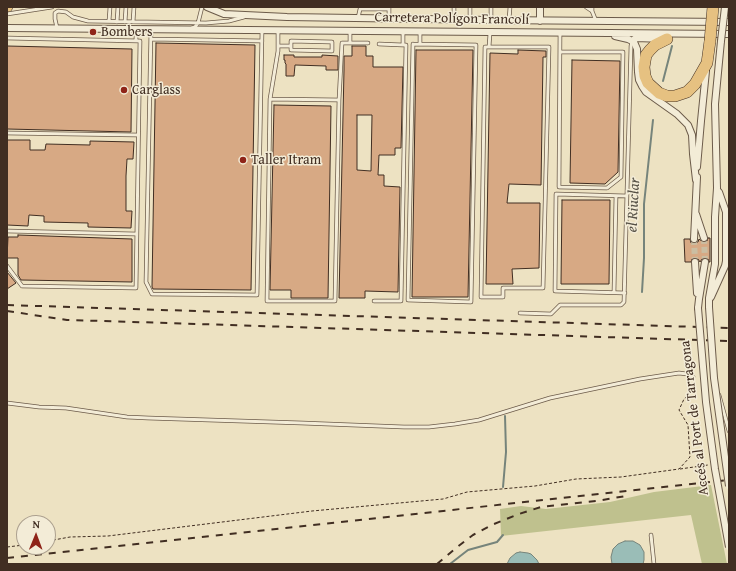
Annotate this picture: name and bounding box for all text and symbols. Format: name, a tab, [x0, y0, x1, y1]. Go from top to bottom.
street label: Carretera Polígon Francolí	[375, 9, 529, 29]
place label: Bombers	[101, 24, 153, 40]
marker: Bombers	[88, 27, 98, 37]
place label: Carglass	[132, 82, 181, 98]
marker: Carglass	[119, 85, 129, 95]
place label: Taller Itram	[251, 152, 321, 168]
marker: Taller Itram	[238, 155, 248, 165]
water label: el Riuclar	[624, 177, 644, 233]
street label: Accés al Port de Tarragona	[677, 340, 713, 496]
north arrow	[16, 515, 56, 555]
text: N	[32, 516, 40, 532]

